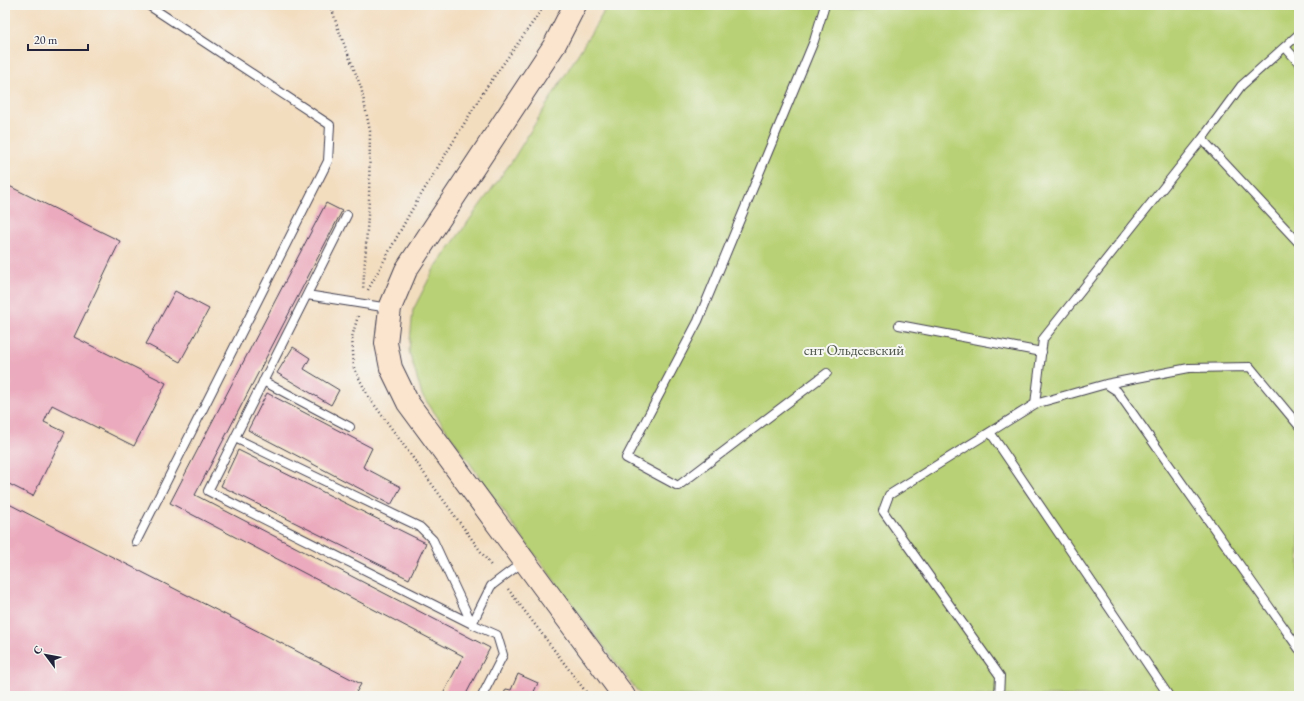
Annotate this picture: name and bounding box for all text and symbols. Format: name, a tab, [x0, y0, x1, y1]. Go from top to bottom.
scale bar	[28, 26, 88, 52]
text: 20 m	[34, 32, 58, 48]
park label: снт Ольдеевский	[804, 340, 904, 359]
north arrow	[26, 635, 66, 675]
text: С	[30, 643, 46, 657]

